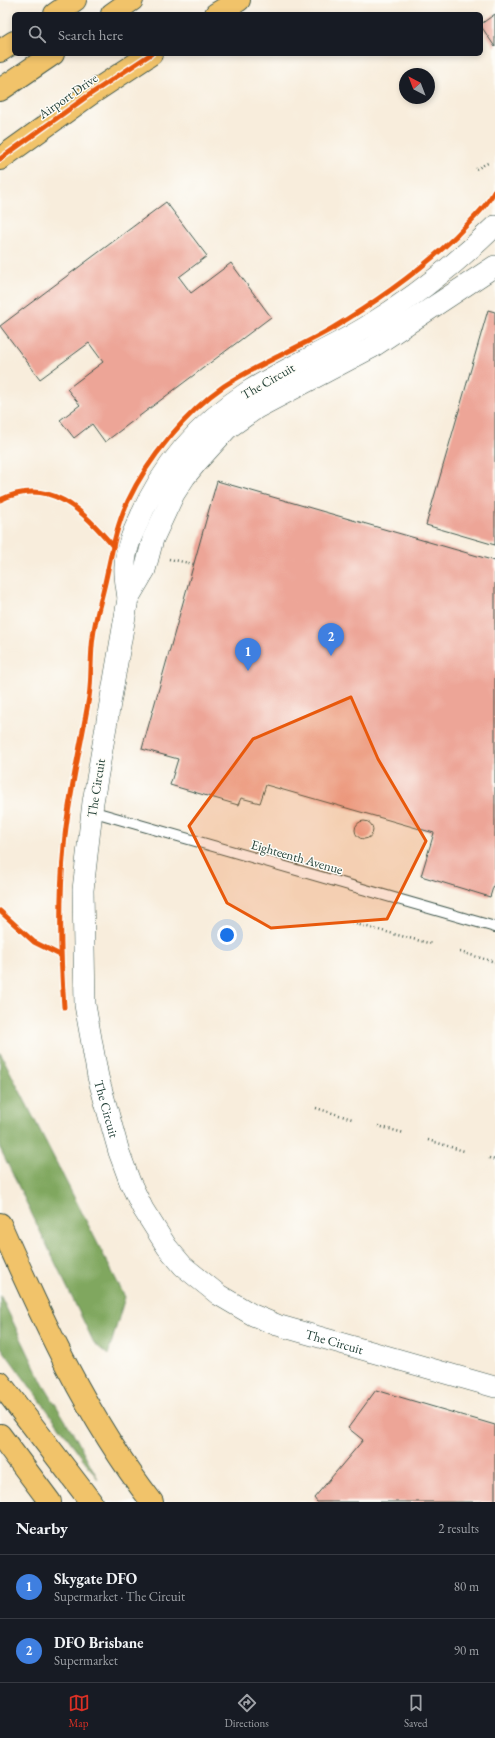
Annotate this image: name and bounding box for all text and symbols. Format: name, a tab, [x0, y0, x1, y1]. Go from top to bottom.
search box	[12, 12, 483, 56]
icon: search	[26, 23, 48, 45]
text: Search here	[58, 25, 123, 44]
north arrow	[399, 68, 435, 104]
street label: Airport Drive	[34, 69, 101, 123]
street label: The Circuit	[238, 359, 298, 403]
pin: 2	[318, 623, 344, 656]
pin: 1	[235, 638, 261, 671]
street label: The Circuit	[83, 757, 109, 819]
street label: Eighteenth Avenue	[249, 836, 345, 878]
your location	[217, 925, 237, 945]
street label: The Circuit	[91, 1078, 123, 1140]
street label: The Circuit	[304, 1325, 365, 1358]
text: Nearby	[16, 1517, 68, 1539]
text: 2 results	[438, 1520, 479, 1537]
text: Skygate DFO	[54, 1569, 137, 1588]
text: 1	[26, 1578, 32, 1595]
text: 80 m	[454, 1578, 479, 1595]
text: Supermarket · The Circuit	[54, 1588, 185, 1605]
text: DFO Brisbane	[54, 1633, 143, 1652]
text: 2	[26, 1642, 32, 1659]
text: 90 m	[454, 1642, 479, 1659]
text: Supermarket	[54, 1652, 118, 1669]
tab: Map	[68, 1692, 90, 1730]
tab: Directions	[225, 1692, 269, 1730]
tab: Saved	[404, 1692, 427, 1730]

